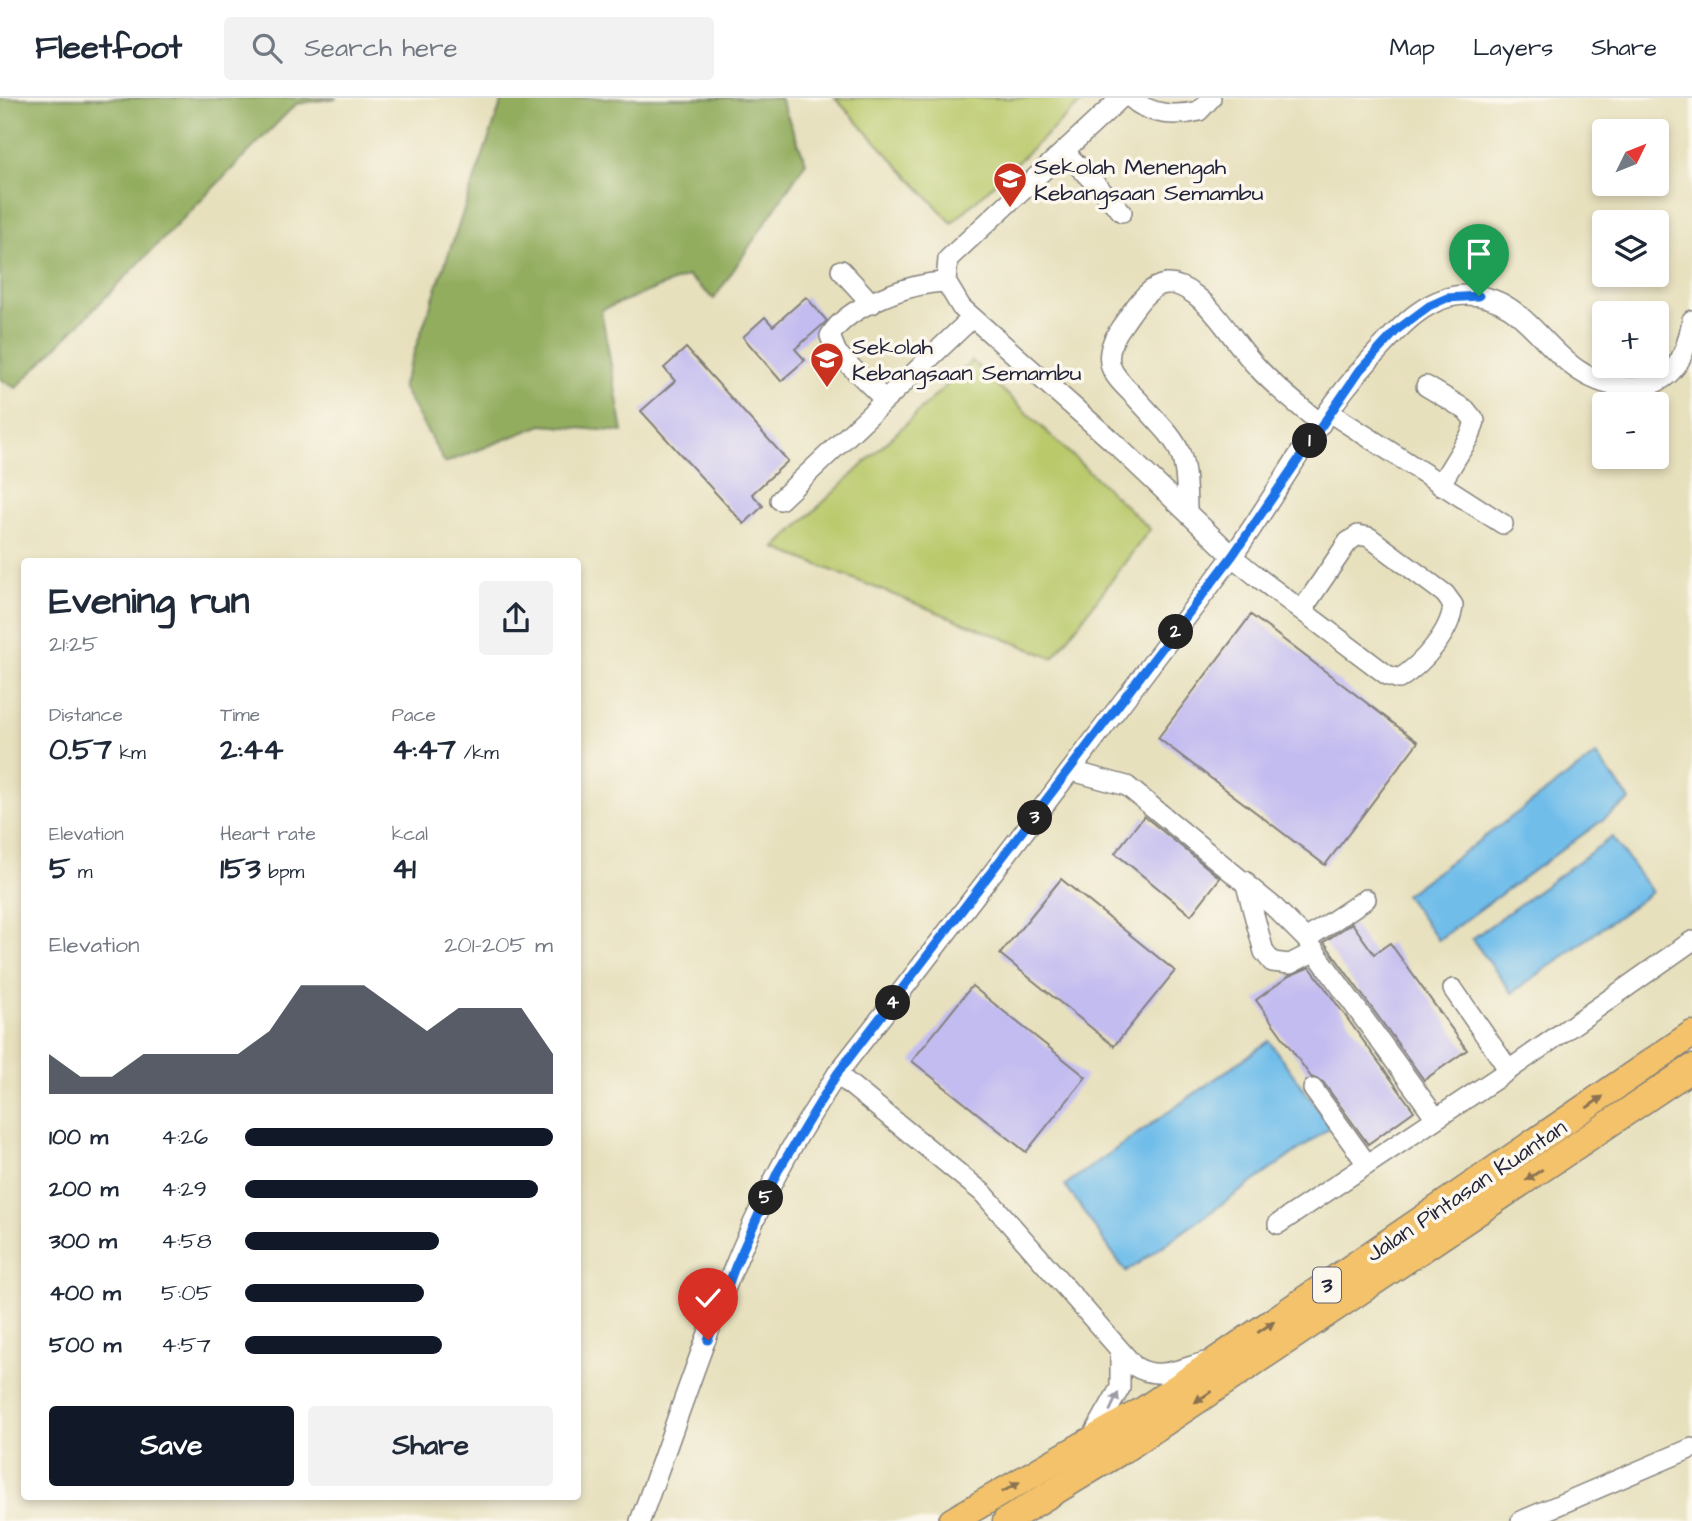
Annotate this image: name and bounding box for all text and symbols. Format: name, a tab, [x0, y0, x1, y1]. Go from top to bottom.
search box	[224, 17, 714, 80]
text: Fleetfoot	[35, 25, 182, 71]
icon: search	[248, 29, 286, 67]
text: Search here	[304, 30, 458, 66]
text: Map	[1390, 31, 1435, 65]
text: Layers	[1473, 31, 1553, 65]
text: Share	[1591, 31, 1657, 65]
north arrow	[1592, 119, 1670, 196]
map controls	[1592, 119, 1669, 469]
place label: Sekolah Menengah Kebangsaan Semambu	[1034, 151, 1263, 210]
school or university icon: Sekolah Menengah Kebangsaan Semambu	[991, 160, 1029, 209]
button: layers	[1592, 210, 1669, 287]
pin	[1449, 224, 1509, 296]
icon: arrive	[1460, 235, 1498, 273]
button: +	[1592, 301, 1669, 378]
place label: Sekolah Kebangsaan Semambu	[852, 331, 1081, 390]
school or university icon: Sekolah Kebangsaan Semambu	[808, 340, 846, 389]
button: −	[1592, 392, 1669, 469]
pin: 1	[1292, 424, 1328, 458]
text: 1	[1308, 427, 1311, 454]
text: Evening run	[49, 576, 250, 628]
button: share	[479, 581, 553, 655]
pin: 2	[1158, 614, 1194, 650]
text: 2	[1170, 618, 1181, 645]
text: 21:25	[49, 628, 98, 660]
text: Distance	[49, 702, 123, 729]
text: Time	[220, 702, 260, 729]
text: Pace	[392, 702, 436, 729]
text: 0.57	[49, 729, 112, 771]
text: 2:44	[220, 729, 283, 771]
text: 4:47	[392, 729, 456, 771]
text: km	[112, 740, 146, 767]
text: /km	[456, 740, 499, 767]
pin: 3	[1018, 800, 1052, 836]
text: 3	[1030, 804, 1039, 831]
text: Elevation	[49, 821, 124, 848]
text: Heart rate	[220, 821, 316, 848]
text: kcal	[392, 821, 428, 848]
text: 5	[49, 848, 70, 890]
text: 153	[220, 848, 261, 890]
text: 41	[392, 848, 416, 890]
text: m	[70, 859, 93, 886]
text: bpm	[261, 859, 304, 886]
text: Elevation	[49, 929, 140, 961]
text: 201–205 m	[444, 929, 553, 961]
pin: 4	[876, 986, 910, 1020]
text: 4	[886, 989, 899, 1016]
one-way arrow	[1586, 1095, 1604, 1109]
street label: Jalan Pintasan Kuantan	[1360, 1112, 1573, 1270]
text: 100 m	[49, 1121, 108, 1153]
text: 4:26	[161, 1121, 208, 1153]
one-way arrow	[1525, 1168, 1543, 1182]
text: 200 m	[49, 1173, 118, 1205]
text: 4:29	[161, 1173, 207, 1205]
pin: 5	[748, 1180, 784, 1216]
text: 5	[759, 1184, 772, 1211]
text: 300 m	[49, 1225, 117, 1257]
text: 4:58	[161, 1225, 212, 1257]
pin	[678, 1268, 738, 1340]
road number: 3	[1313, 1268, 1341, 1302]
text: 400 m	[49, 1277, 121, 1309]
text: 5:05	[161, 1277, 212, 1309]
icon: check	[689, 1279, 727, 1317]
one-way arrow	[1257, 1320, 1275, 1334]
text: 500 m	[49, 1329, 121, 1361]
text: 4:57	[161, 1329, 211, 1361]
one-way arrow	[1194, 1390, 1212, 1404]
one-way arrow	[1108, 1392, 1119, 1412]
button: Save	[49, 1406, 294, 1486]
button: Share	[308, 1406, 553, 1486]
one-way arrow	[1001, 1481, 1020, 1493]

